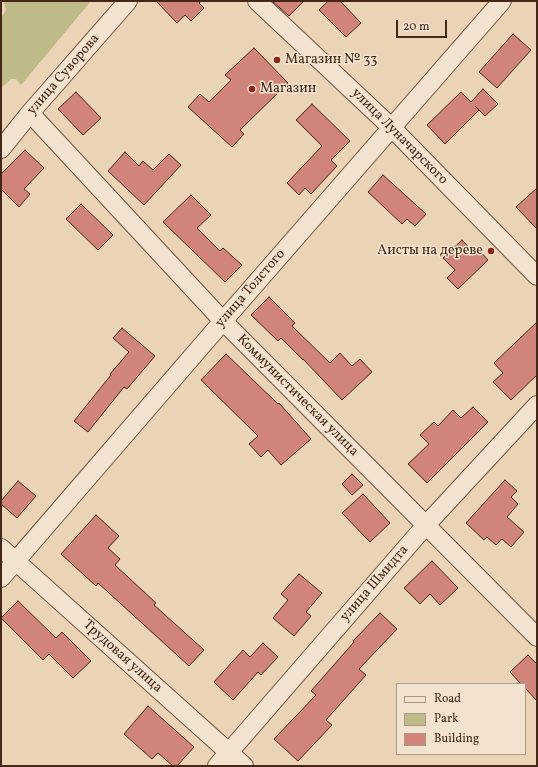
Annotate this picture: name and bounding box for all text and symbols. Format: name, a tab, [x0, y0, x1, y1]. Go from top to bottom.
scale bar	[398, 12, 449, 38]
text: 20 m	[403, 19, 430, 35]
street label: улица Суворова	[24, 31, 104, 119]
place label: Магазин № 33	[285, 52, 377, 68]
marker: Магазин № 33	[272, 55, 282, 65]
place label: Магазин	[260, 81, 316, 97]
marker: Магазин	[247, 84, 257, 94]
street label: улица Луначарского	[347, 85, 451, 189]
place label: Аисты на дереве	[377, 243, 483, 259]
street label: улица Толстого	[212, 246, 290, 332]
marker: Аисты на дереве	[486, 246, 496, 256]
street label: Коммунистическая улица	[233, 332, 361, 460]
street label: улица Шмидта	[337, 542, 413, 626]
street label: Трудовая улица	[79, 617, 165, 697]
legend	[396, 683, 526, 755]
text: Road	[434, 691, 461, 707]
text: Park	[434, 711, 459, 727]
text: Building	[434, 731, 479, 747]

